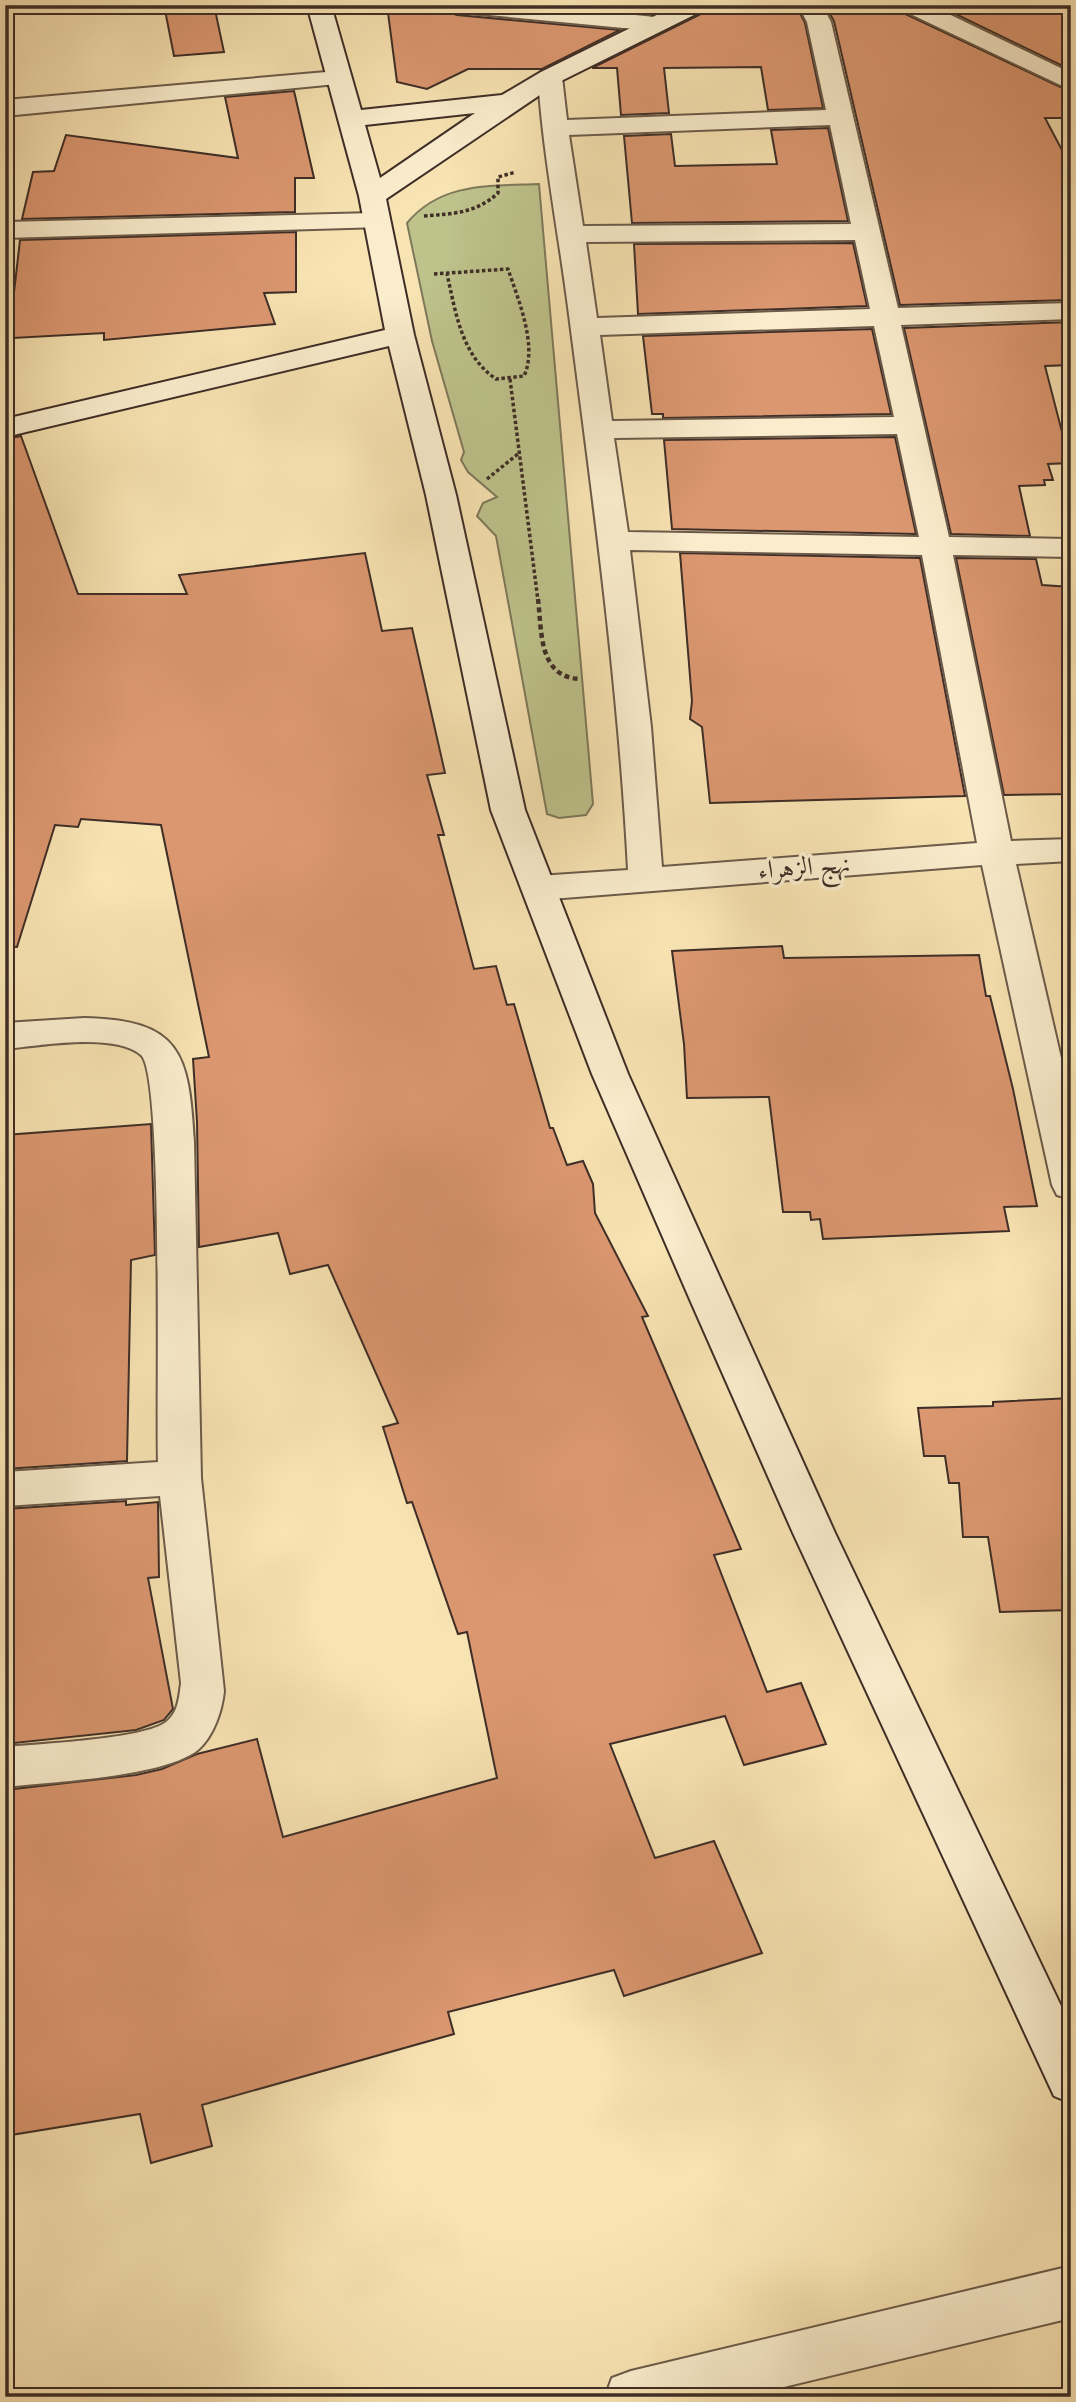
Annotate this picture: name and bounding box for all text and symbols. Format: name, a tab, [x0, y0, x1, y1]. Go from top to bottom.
street label: نهج الزهراء	[757, 846, 852, 894]

